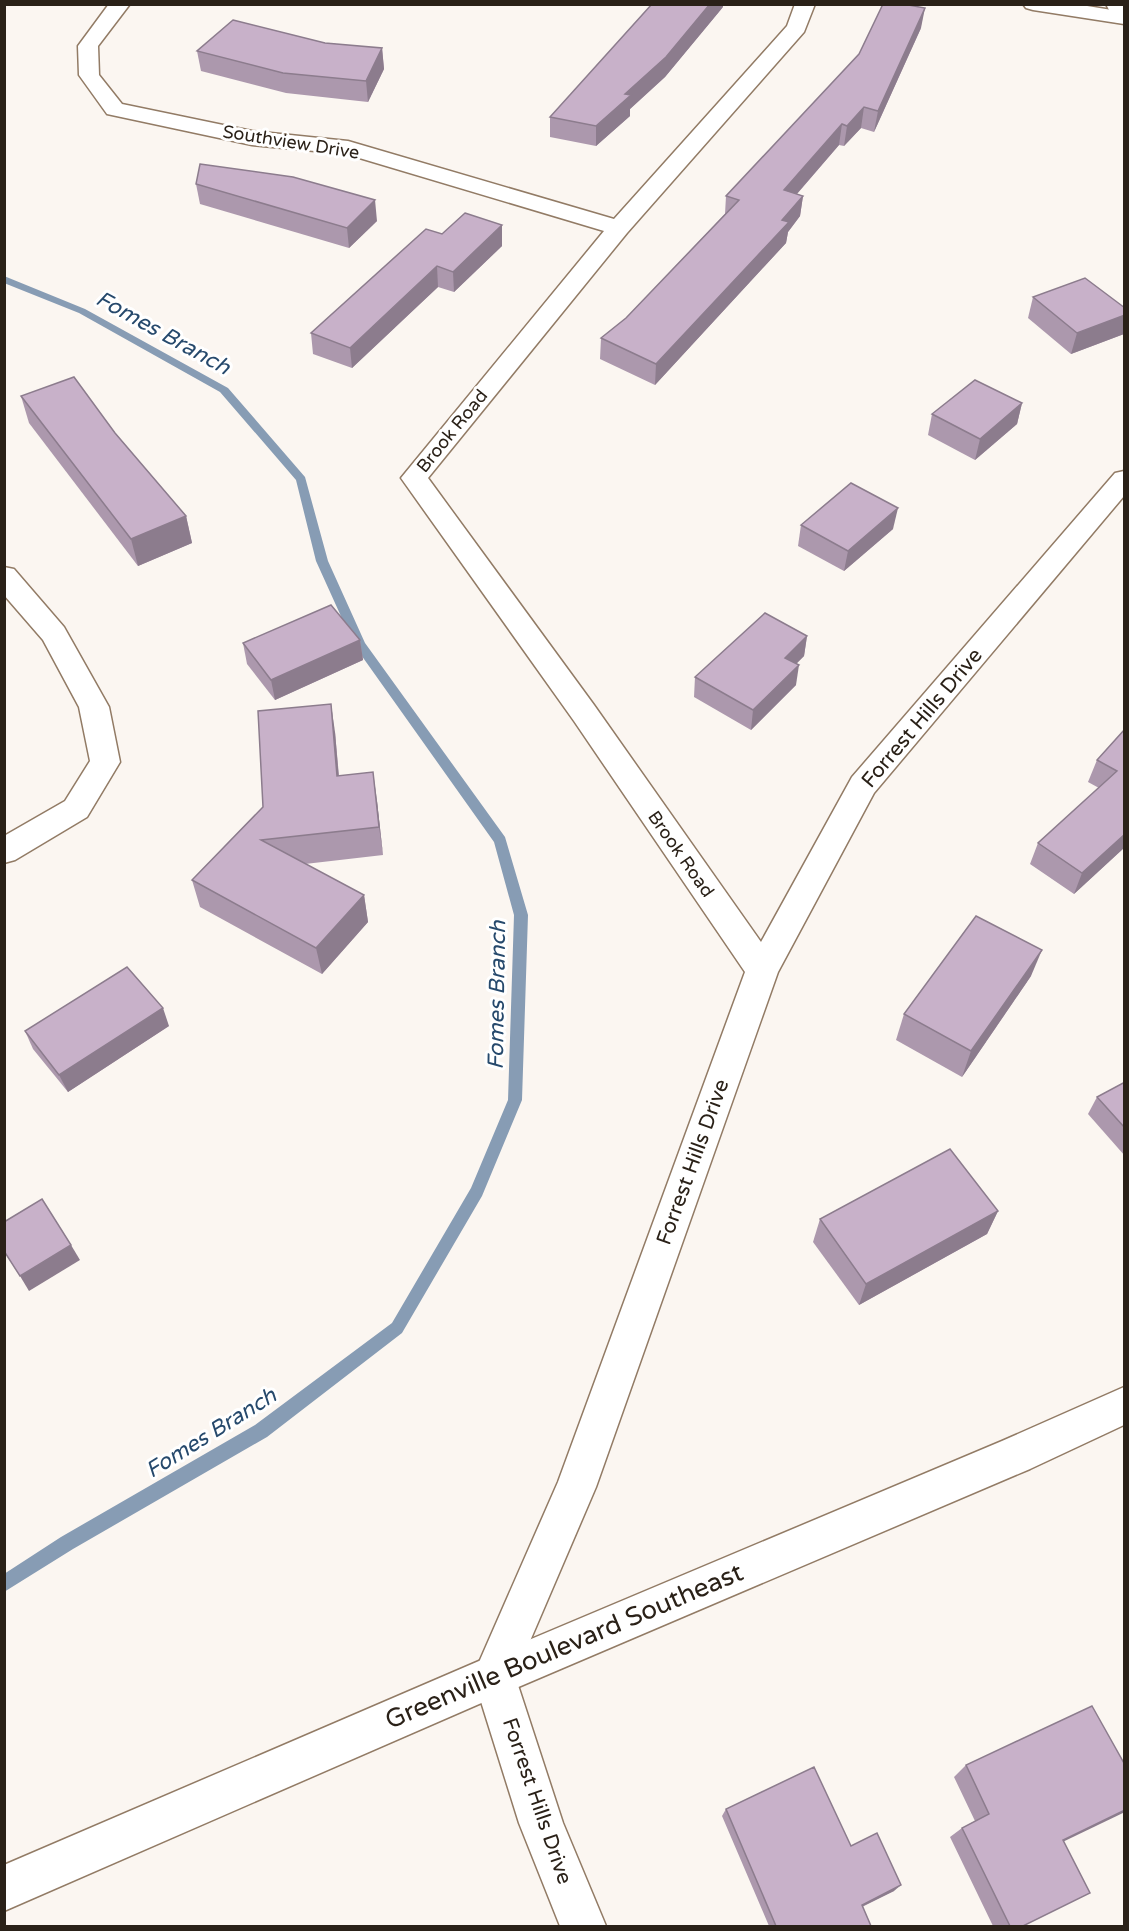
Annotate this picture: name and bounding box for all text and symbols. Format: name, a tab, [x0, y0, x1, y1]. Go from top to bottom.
street label: Southview Drive	[221, 120, 361, 164]
water label: Fomes Branch	[91, 285, 235, 381]
street label: Brook Road	[412, 385, 492, 477]
street label: Forrest Hills Drive	[856, 643, 988, 793]
street label: Brook Road	[643, 806, 719, 902]
water label: Fomes Branch	[483, 920, 511, 1070]
street label: Forrest Hills Drive	[651, 1076, 735, 1248]
water label: Fomes Branch	[141, 1382, 282, 1484]
street label: Greenville Boulevard Southeast	[380, 1556, 748, 1736]
street label: Forrest Hills Drive	[497, 1714, 577, 1888]

